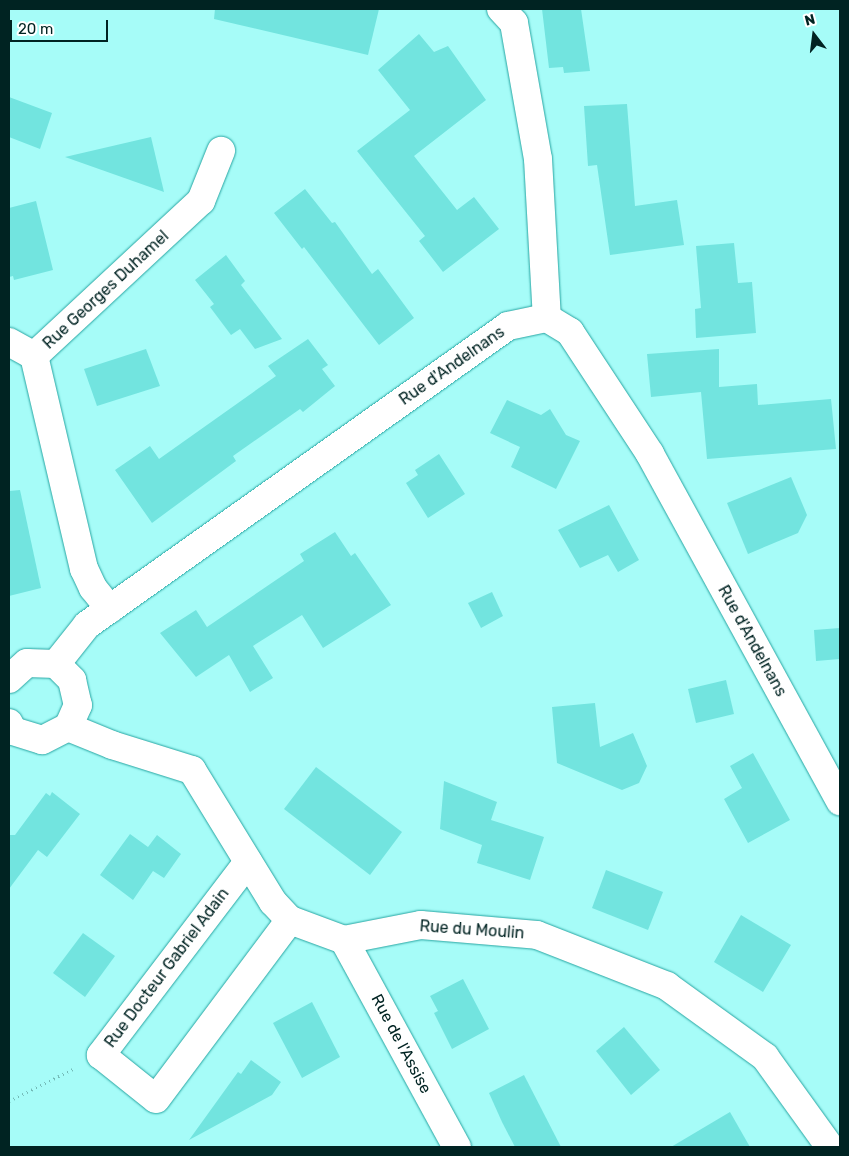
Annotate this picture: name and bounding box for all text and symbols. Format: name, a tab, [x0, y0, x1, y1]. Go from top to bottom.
scale bar	[12, 10, 110, 42]
north arrow	[789, 10, 839, 60]
text: N	[803, 11, 817, 30]
text: 20 m	[18, 20, 53, 38]
street label: Rue Georges Duhamel	[39, 227, 173, 353]
street label: Rue d'Andelnans	[396, 323, 508, 409]
street label: Rue d'Andelnans	[714, 582, 790, 700]
street label: Rue Docteur Gabriel Adain	[101, 884, 233, 1052]
street label: Rue du Moulin	[419, 917, 525, 943]
street label: Rue de l'Assise	[367, 991, 435, 1097]

